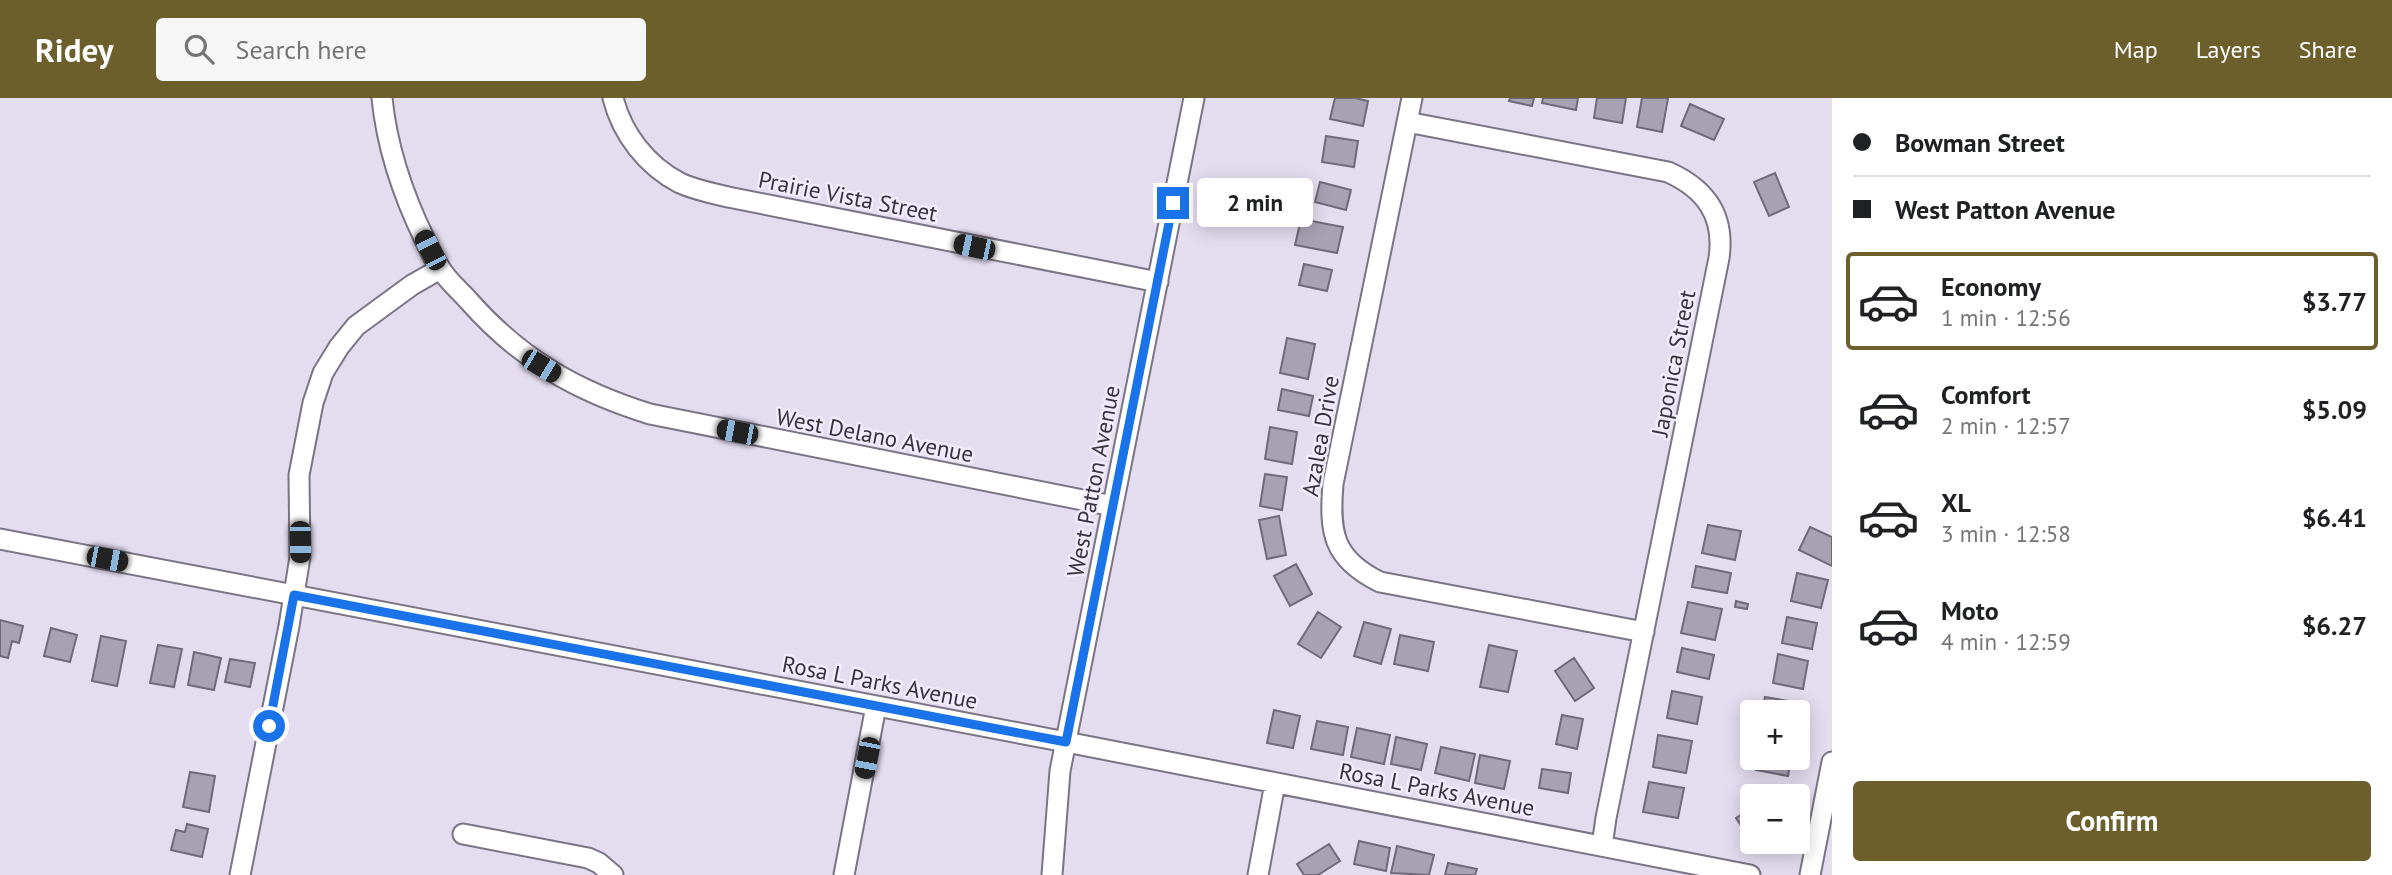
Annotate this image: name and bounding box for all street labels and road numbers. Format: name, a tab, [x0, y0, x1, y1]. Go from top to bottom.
street label: Prairie Vista Street	[756, 164, 940, 228]
street label: Japonica Street	[1644, 287, 1701, 440]
street label: Azalea Drive	[1295, 373, 1345, 499]
street label: West Patton Avenue	[1060, 383, 1126, 579]
street label: West Delano Avenue	[774, 402, 976, 468]
street label: Rosa L Parks Avenue	[780, 649, 980, 715]
street label: Rosa L Parks Avenue	[1337, 756, 1537, 822]

